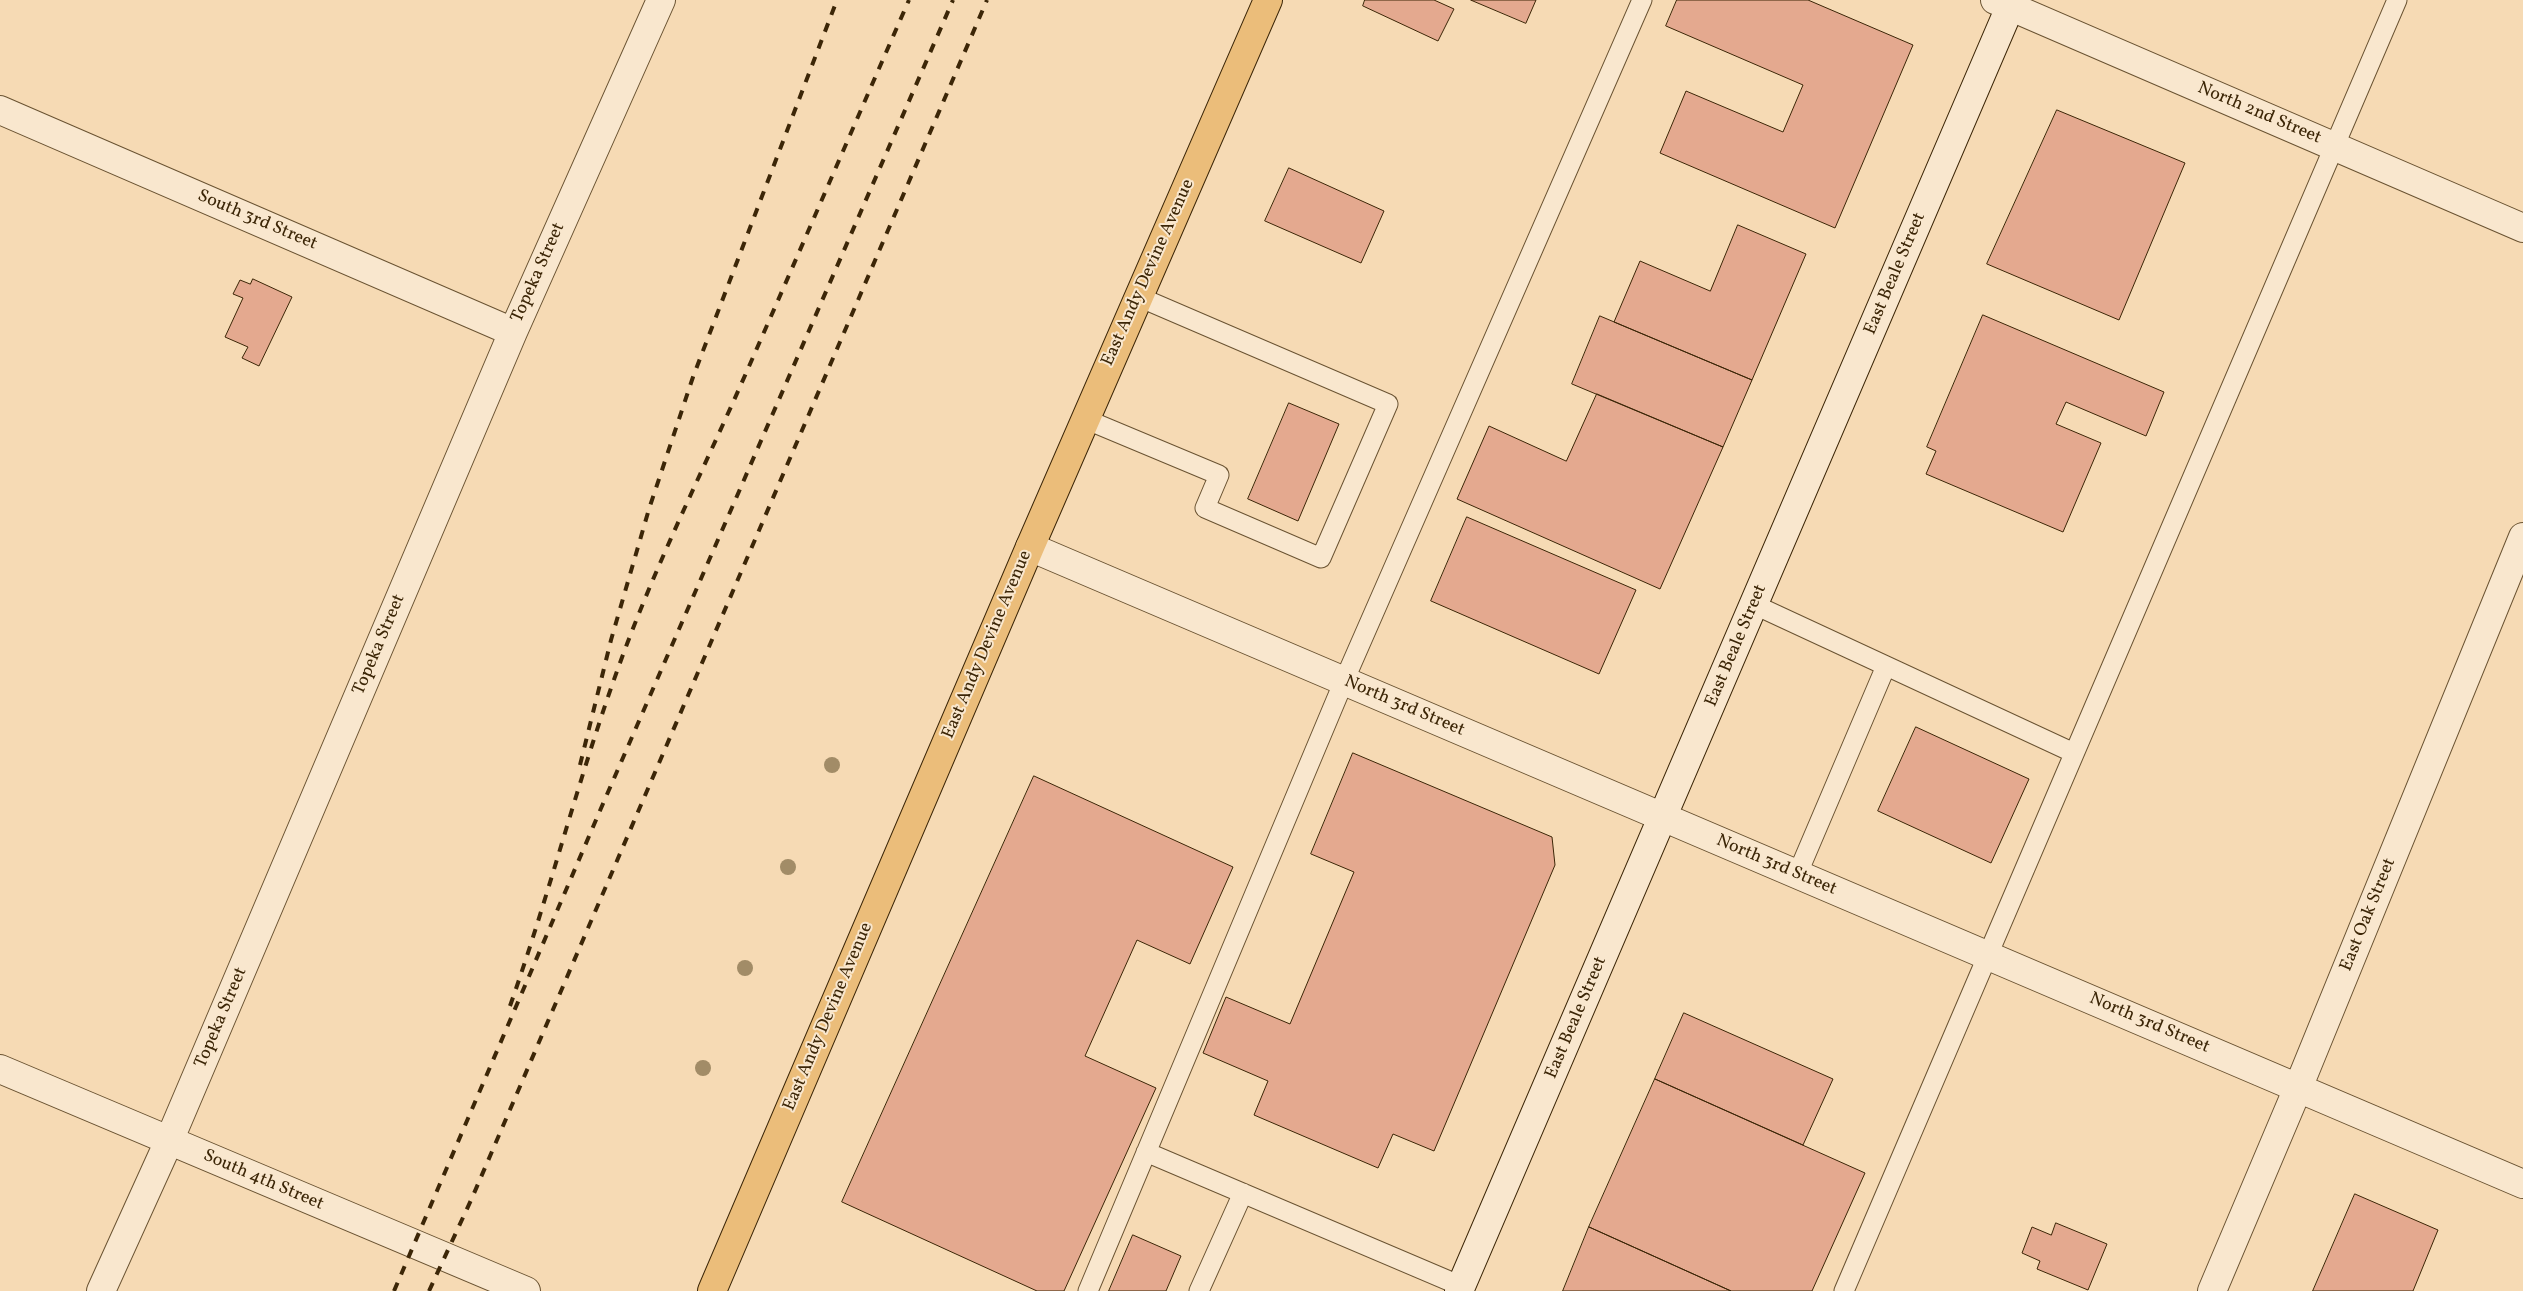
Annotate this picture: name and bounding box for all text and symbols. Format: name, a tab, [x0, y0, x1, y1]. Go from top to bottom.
street label: North 2nd Street	[2194, 78, 2324, 150]
street label: East Andy Devine Avenue	[1098, 176, 1200, 370]
street label: South 3rd Street	[194, 186, 320, 256]
street label: East Beale Street	[1861, 210, 1931, 338]
street label: Topeka Street	[507, 220, 571, 326]
street label: East Andy Devine Avenue	[939, 548, 1037, 742]
street label: East Beale Street	[1702, 582, 1772, 710]
street label: Topeka Street	[349, 591, 411, 699]
street label: North 3rd Street	[1340, 672, 1468, 742]
street label: North 3rd Street	[1712, 831, 1840, 901]
street label: East Oak Street	[2336, 855, 2402, 975]
street label: East Andy Devine Avenue	[780, 920, 878, 1114]
street label: East Beale Street	[1542, 954, 1612, 1082]
street label: Topeka Street	[191, 964, 253, 1072]
street label: North 3rd Street	[2085, 989, 2213, 1059]
street label: South 4th Street	[199, 1146, 327, 1216]

